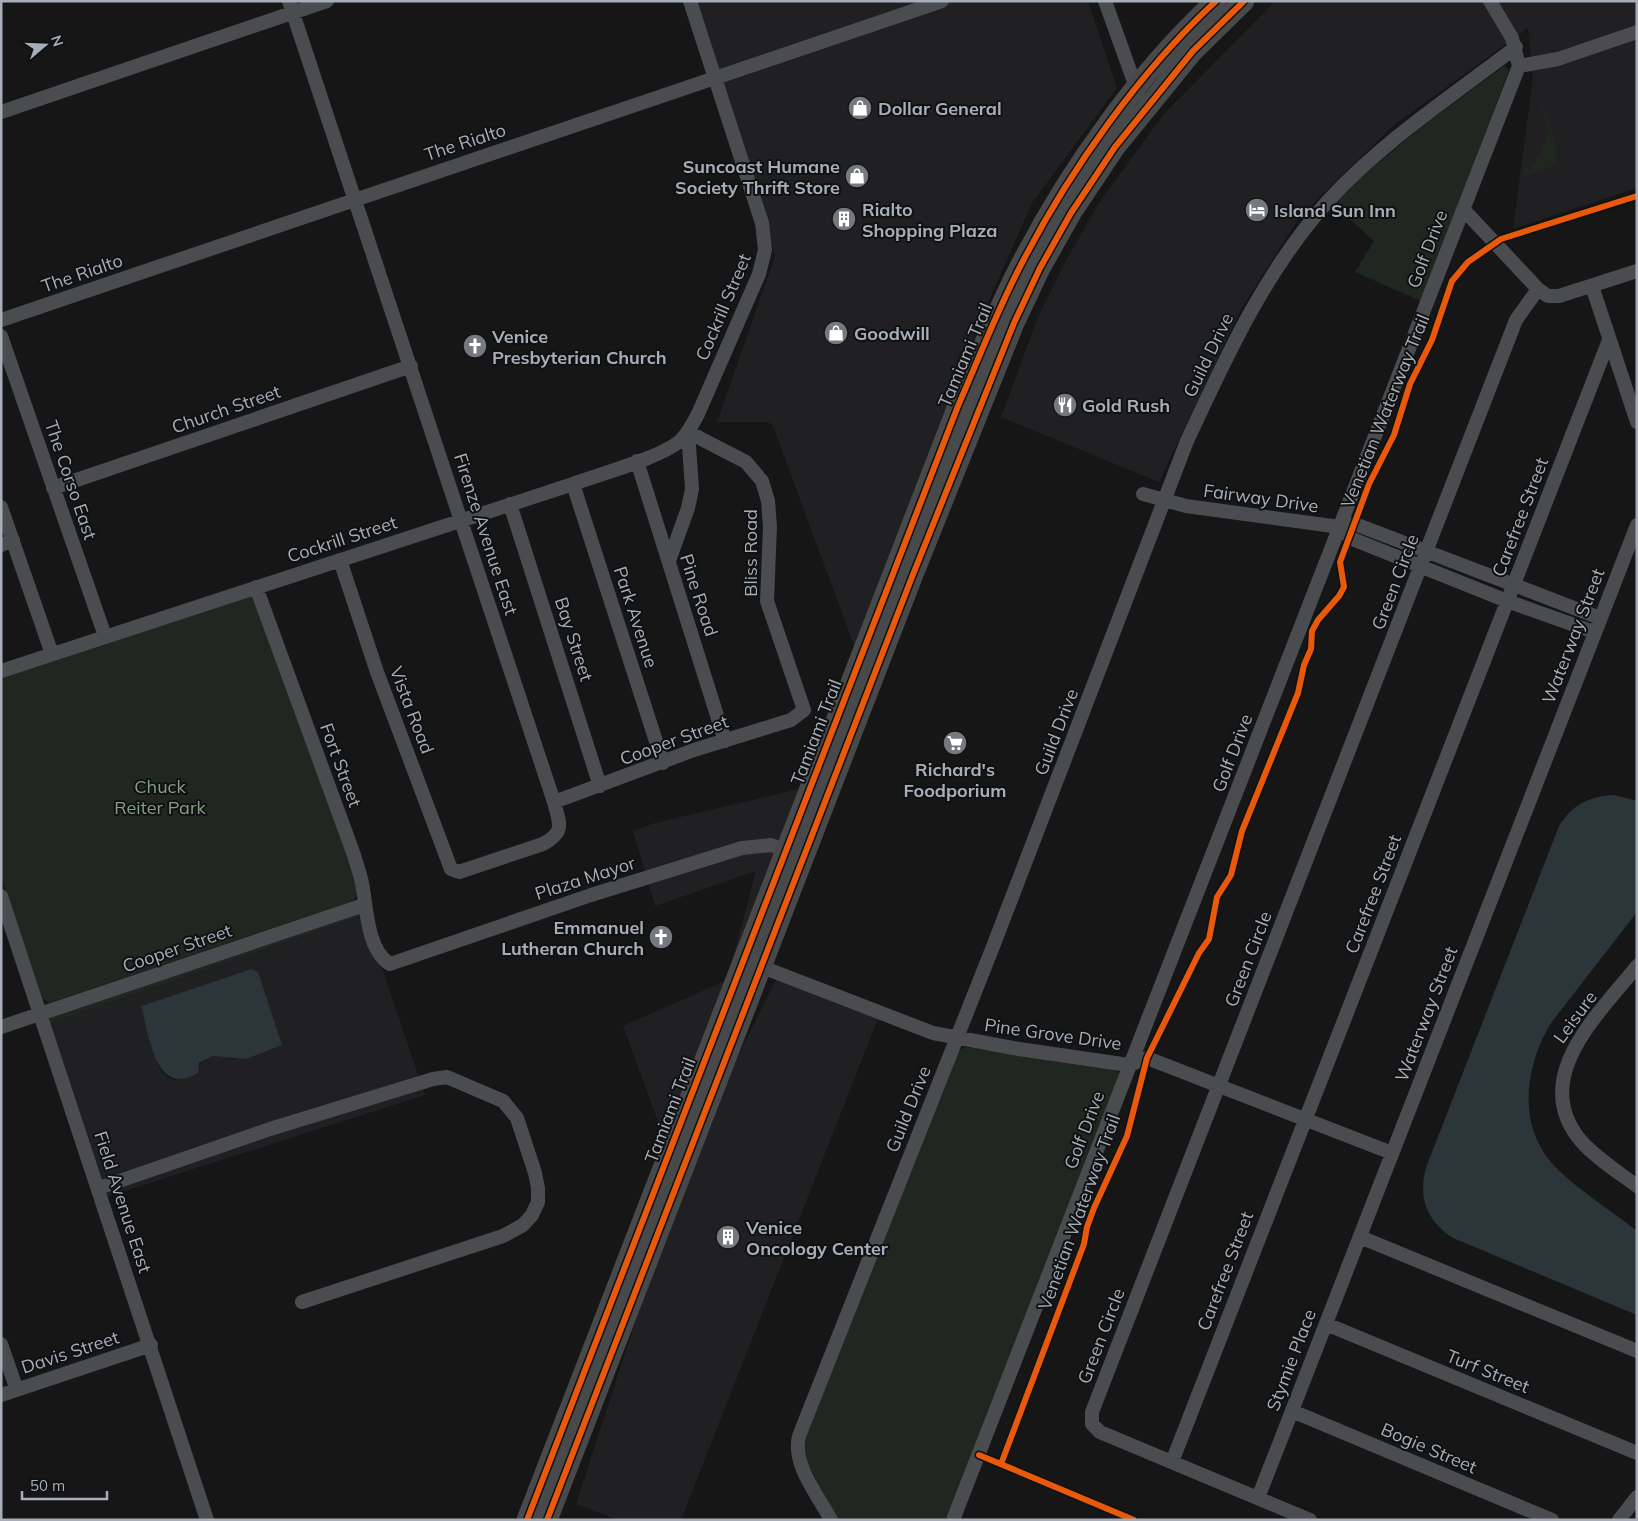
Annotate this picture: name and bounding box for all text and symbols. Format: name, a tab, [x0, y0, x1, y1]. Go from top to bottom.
north arrow	[20, 20, 70, 70]
text: N	[47, 33, 68, 49]
shop icon: Dollar General	[847, 95, 873, 121]
place label: Dollar General	[878, 97, 1002, 120]
street label: The Rialto	[421, 118, 509, 166]
place label: Suncoast Humane Society Thrift Store	[675, 155, 840, 199]
shop icon: Suncoast Humane Society Thrift Store	[844, 163, 870, 189]
hotel icon: Island Sun Inn	[1244, 197, 1270, 223]
place label: Rialto Shopping Plaza	[862, 198, 998, 242]
place label: Island Sun Inn	[1274, 199, 1396, 222]
building icon: Rialto Shopping Plaza	[831, 206, 857, 232]
street label: Golf Drive	[1402, 207, 1452, 291]
street label: The Rialto	[38, 248, 126, 298]
street label: Cockrill Street	[690, 250, 756, 364]
street label: Tamiami Trail	[933, 299, 997, 411]
street label: Guild Drive	[1178, 309, 1238, 401]
street label: Venetian Waterway Trail	[1336, 311, 1434, 511]
shop icon: Goodwill	[823, 320, 849, 346]
place label: Goodwill	[854, 322, 930, 345]
place label: Venice Presbyterian Church	[491, 325, 667, 369]
church icon: Venice Presbyterian Church	[462, 333, 488, 359]
street label: Church Street	[169, 380, 283, 438]
restaurant icon: Gold Rush	[1052, 392, 1078, 418]
place label: Gold Rush	[1082, 394, 1170, 417]
street label: The Corso East	[40, 417, 102, 543]
street label: Firenze Avenue East	[449, 450, 523, 618]
street label: Carefree Street	[1487, 454, 1553, 580]
street label: Fairway Drive	[1202, 479, 1320, 517]
street label: Bliss Road	[739, 509, 762, 597]
street label: Cockrill Street	[284, 510, 400, 568]
street label: Green Circle	[1366, 531, 1424, 633]
street label: Pine Road	[675, 551, 723, 639]
street label: Park Avenue	[609, 563, 663, 671]
street label: Waterway Street	[1537, 565, 1609, 707]
street label: Bay Street	[550, 594, 598, 684]
street label: Vista Road	[385, 663, 439, 757]
street label: Tamiami Trail	[785, 676, 847, 788]
street label: Guild Drive	[1029, 685, 1083, 779]
street label: Cooper Street	[617, 710, 731, 770]
street label: Golf Drive	[1207, 711, 1257, 795]
street label: Fort Street	[315, 720, 367, 810]
supermarket icon: Richard's Foodporium	[942, 730, 968, 756]
place label: Richard's Foodporium	[904, 758, 1006, 802]
park label: Chuck Reiter Park	[114, 775, 206, 819]
street label: Carefree Street	[1340, 831, 1406, 957]
street label: Plaza Mayor	[532, 851, 638, 905]
street label: Green Circle	[1219, 908, 1277, 1010]
place label: Emmanuel Lutheran Church	[501, 916, 644, 960]
street label: Cooper Street	[119, 919, 235, 977]
church icon: Emmanuel Lutheran Church	[648, 924, 674, 950]
street label: Waterway Street	[1390, 943, 1462, 1085]
street label: Leisure	[1548, 986, 1602, 1048]
street label: Pine Grove Drive	[983, 1013, 1123, 1055]
street label: Tamiami Trail	[639, 1054, 701, 1166]
street label: Guild Drive	[880, 1062, 936, 1156]
street label: Golf Drive	[1059, 1088, 1109, 1172]
street label: Venetian Waterway Trail	[1033, 1111, 1125, 1313]
street label: Field Avenue East	[89, 1128, 157, 1276]
street label: Carefree Street	[1192, 1208, 1258, 1334]
place label: Venice Oncology Center	[745, 1216, 889, 1260]
building icon: Venice Oncology Center	[715, 1224, 741, 1250]
street label: Green Circle	[1072, 1285, 1130, 1387]
street label: Stymie Place	[1261, 1306, 1321, 1414]
street label: Davis Street	[18, 1325, 122, 1379]
street label: Turf Street	[1443, 1344, 1533, 1398]
street label: Bogie Street	[1378, 1417, 1480, 1479]
scale bar	[22, 1468, 108, 1500]
text: 50 m	[30, 1476, 65, 1495]

